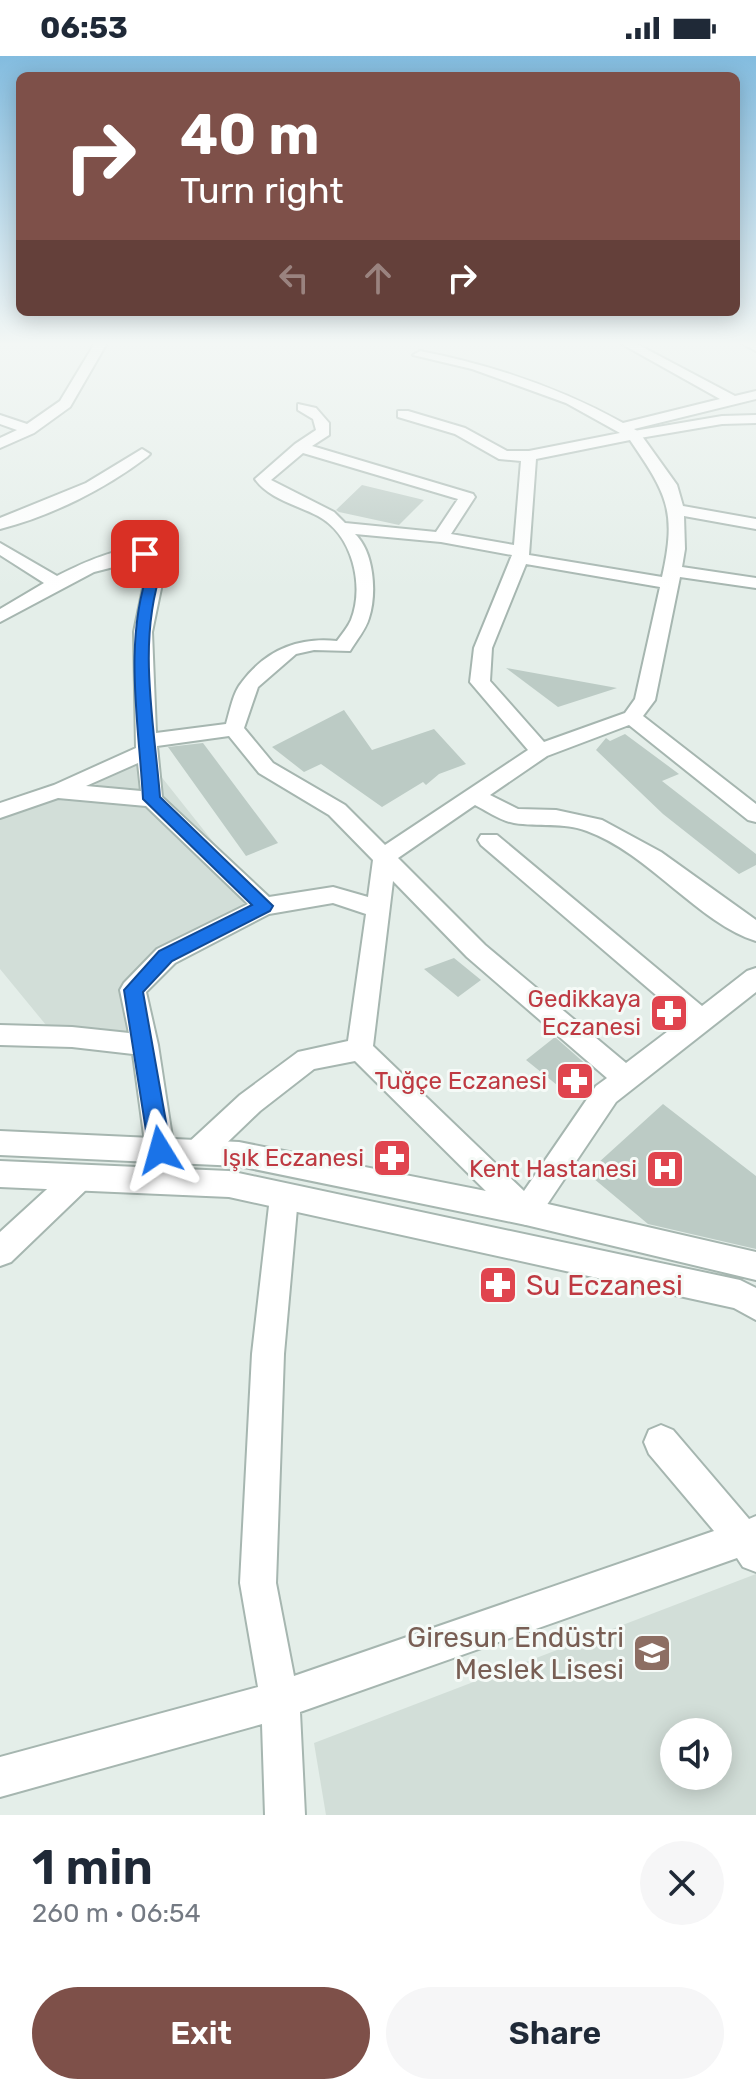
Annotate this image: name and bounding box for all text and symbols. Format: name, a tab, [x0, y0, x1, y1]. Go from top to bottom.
text: 06:53	[40, 10, 128, 46]
text: 40 m	[180, 102, 320, 168]
icon: right	[48, 104, 152, 208]
text: Turn right	[180, 169, 344, 212]
icon: left	[272, 256, 316, 300]
icon: ahead	[356, 256, 400, 300]
icon: right	[440, 256, 484, 300]
pin	[111, 520, 179, 588]
icon: arrive	[123, 532, 167, 576]
place label: Gedikkaya Eczanesi	[528, 985, 641, 1041]
pharmacy icon: Gedikkaya Eczanesi	[648, 992, 690, 1034]
pharmacy icon: Tuğçe Eczanesi	[554, 1060, 596, 1102]
place label: Tuğçe Eczanesi	[375, 1067, 547, 1095]
position arrow	[118, 1108, 202, 1192]
pharmacy icon: Işık Eczanesi	[371, 1137, 413, 1179]
place label: Işık Eczanesi	[222, 1144, 364, 1172]
hospital icon: Kent Hastanesi	[644, 1148, 686, 1190]
place label: Kent Hastanesi	[469, 1155, 637, 1183]
pharmacy icon: Su Eczanesi	[477, 1264, 519, 1306]
place label: Su Eczanesi	[526, 1269, 683, 1302]
place label: Giresun Endüstri Meslek Lisesi	[407, 1621, 624, 1686]
school or university icon: Giresun Endüstri Meslek Lisesi	[631, 1632, 673, 1674]
map controls	[660, 1718, 732, 1790]
button: sound	[660, 1718, 732, 1790]
text: 1 min	[32, 1839, 153, 1896]
button: close	[640, 1841, 724, 1925]
text: 260 m · 06:54	[32, 1898, 201, 1929]
button: Exit	[32, 1987, 370, 2079]
button: Share	[386, 1987, 724, 2079]

